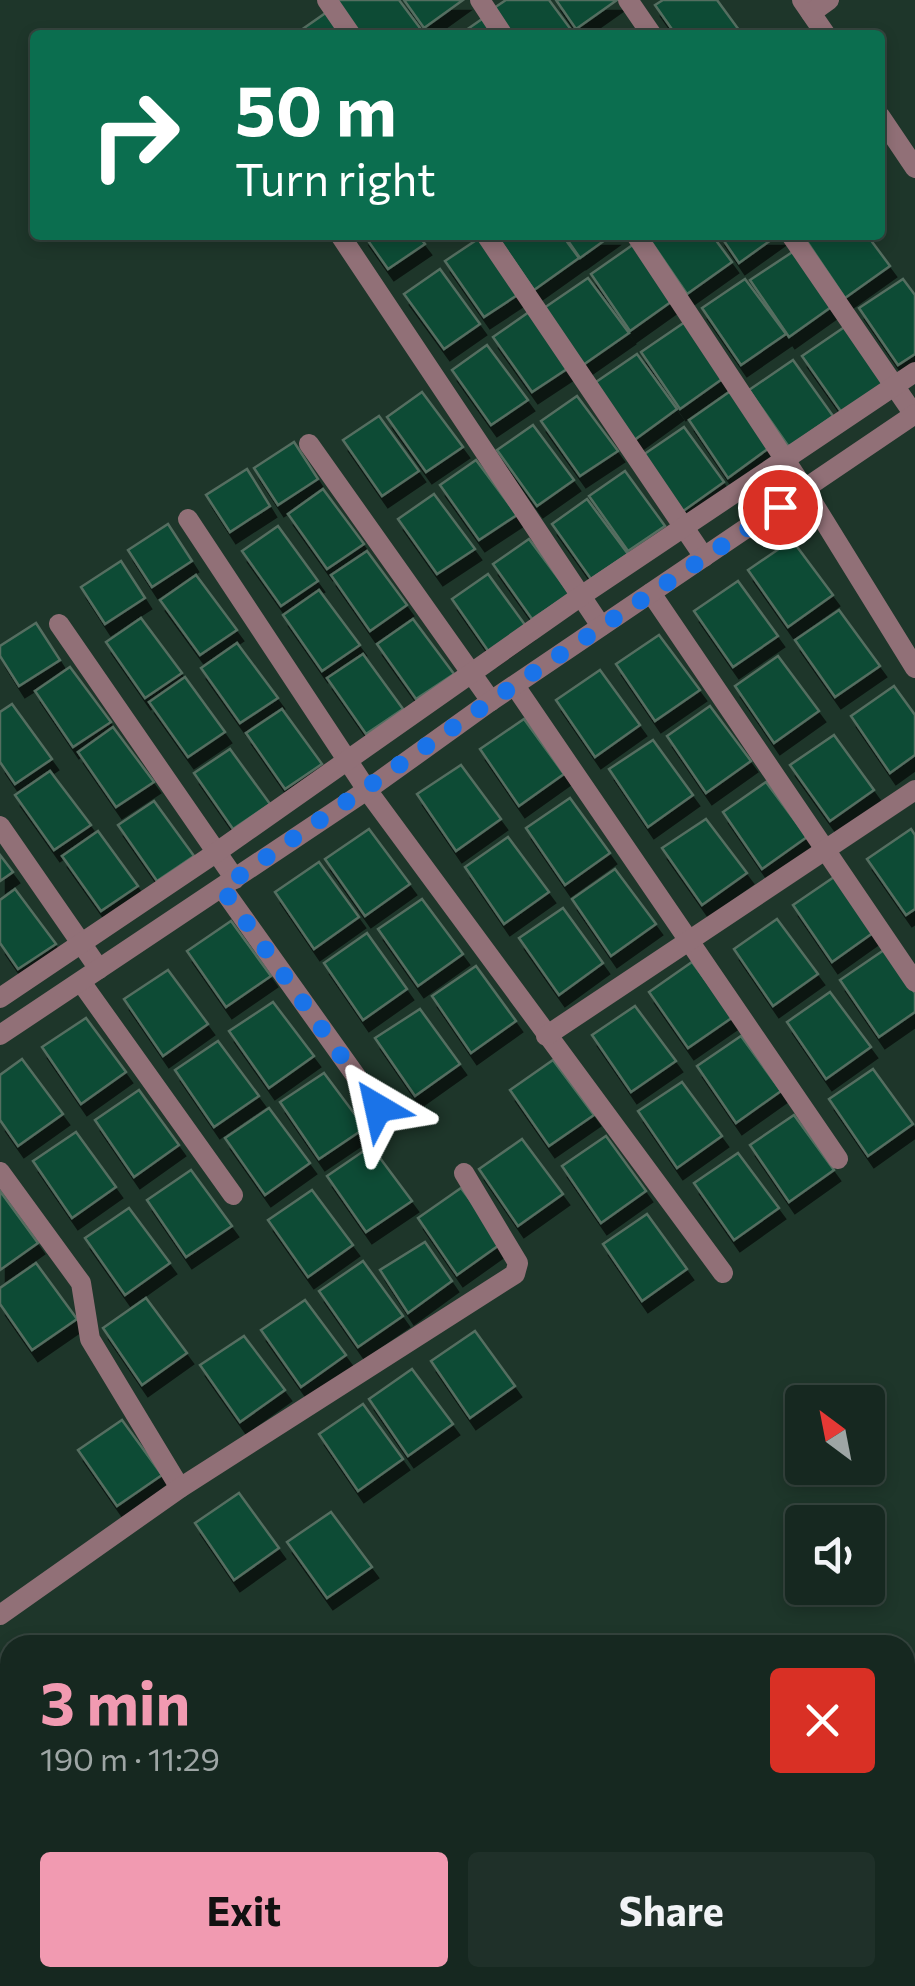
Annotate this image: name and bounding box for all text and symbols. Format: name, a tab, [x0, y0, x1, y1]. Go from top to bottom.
text: 50 m	[235, 65, 397, 150]
icon: right	[70, 70, 200, 200]
text: Turn right	[235, 150, 436, 205]
pin	[738, 465, 823, 550]
icon: arrive	[753, 480, 808, 535]
position arrow	[326, 1056, 430, 1160]
north arrow	[785, 1385, 885, 1485]
map controls	[785, 1385, 885, 1605]
button: sound	[785, 1505, 885, 1605]
text: 3 min	[40, 1664, 190, 1737]
button: close	[770, 1668, 875, 1773]
text: 190 m · 11:29	[40, 1738, 220, 1778]
button: Exit	[40, 1852, 448, 1967]
button: Share	[468, 1852, 875, 1967]

